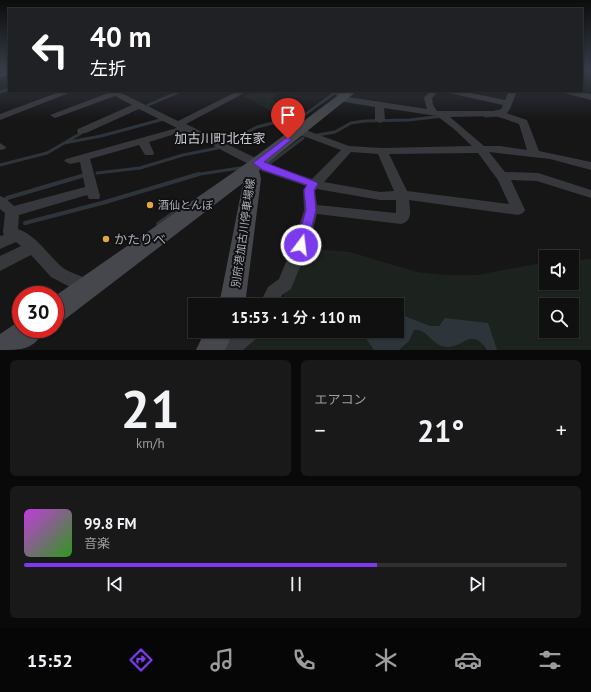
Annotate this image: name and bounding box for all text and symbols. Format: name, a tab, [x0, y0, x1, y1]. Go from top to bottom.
text: 40 m	[90, 18, 151, 55]
icon: left	[24, 24, 76, 76]
text: 左折	[90, 57, 126, 80]
pin	[271, 98, 305, 139]
icon: arrive	[277, 104, 299, 126]
district label: 加古川町北在家	[174, 130, 266, 147]
street label: 別府港加古川停車場線	[228, 178, 258, 288]
place label: 酒仙とんぼ	[158, 198, 213, 212]
marker: 酒仙とんぼ	[145, 200, 155, 210]
position arrow	[280, 224, 322, 266]
place label: かたりべ	[114, 231, 166, 248]
marker: かたりべ	[101, 234, 111, 244]
map controls	[539, 250, 579, 338]
button: sound	[539, 250, 579, 290]
speed limit sign: 30	[12, 286, 64, 338]
button: search	[539, 298, 579, 338]
text: 15:53 · 1 分 · 110 m	[231, 308, 361, 327]
text: 21	[121, 375, 180, 442]
text: エアコン	[315, 391, 367, 408]
text: 21°	[417, 411, 464, 450]
text: −	[315, 416, 326, 444]
text: +	[556, 416, 567, 444]
text: km/h	[136, 435, 165, 452]
text: 99.8 FM	[84, 514, 137, 533]
text: 音楽	[84, 535, 110, 552]
icon: previous	[104, 573, 126, 595]
icon: pause	[285, 573, 307, 595]
icon: next	[466, 573, 488, 595]
icon: directions	[127, 646, 155, 674]
icon: music	[208, 646, 236, 674]
icon: phone	[290, 646, 318, 674]
icon: climate	[372, 646, 400, 674]
icon: car	[454, 646, 482, 674]
icon: filters	[536, 646, 564, 674]
text: 15:52	[27, 649, 73, 672]

